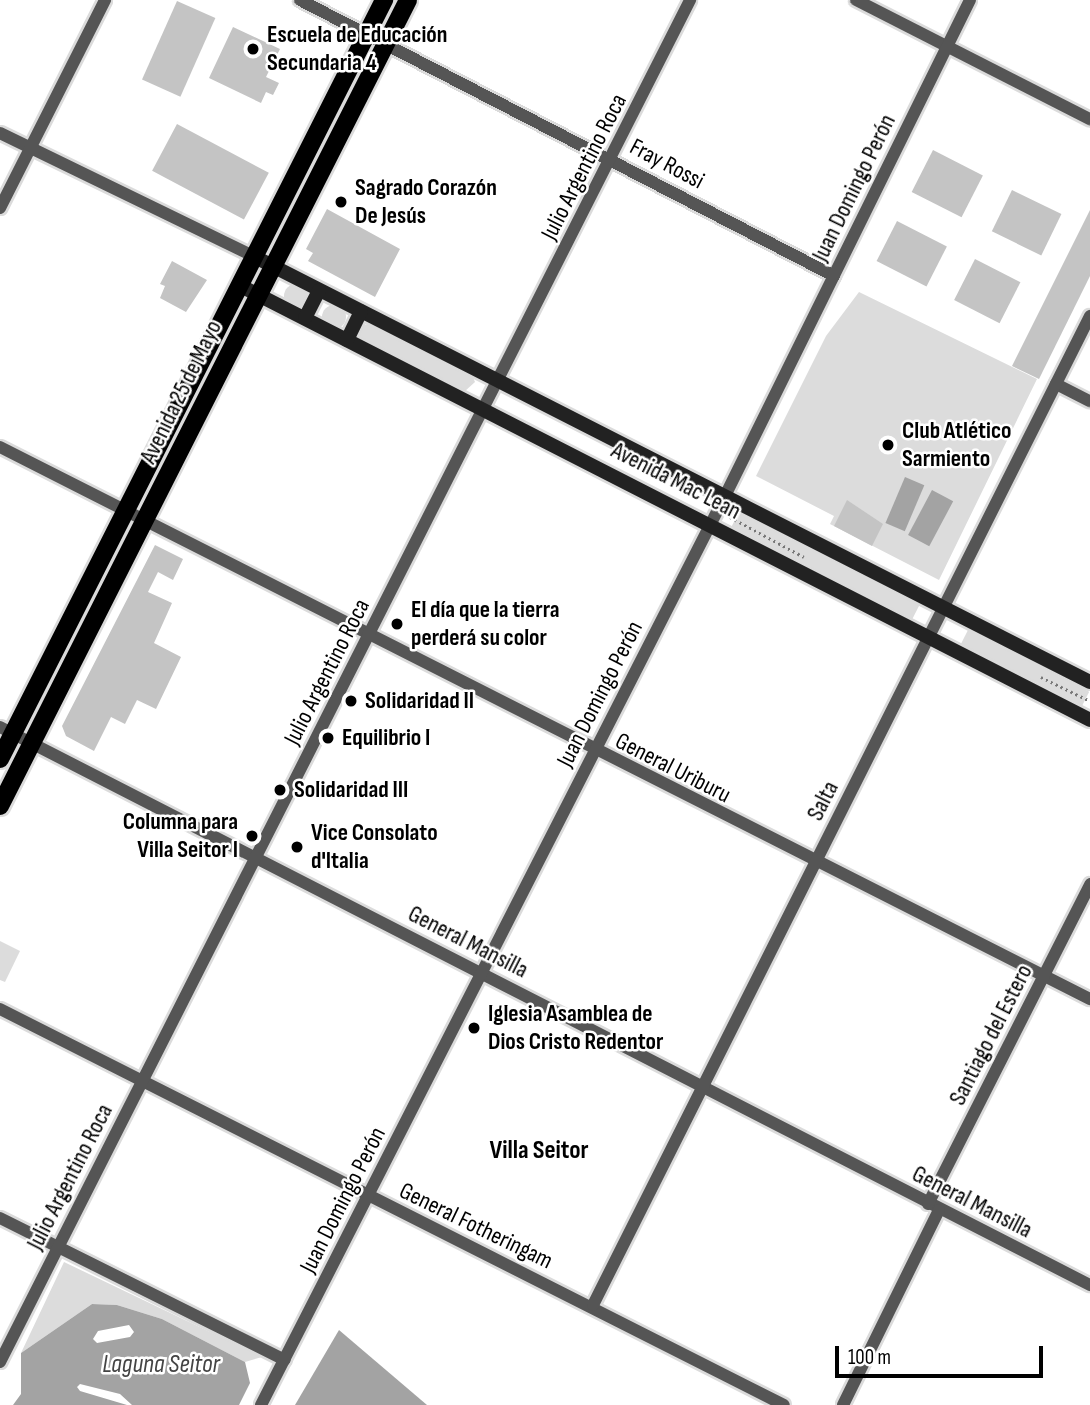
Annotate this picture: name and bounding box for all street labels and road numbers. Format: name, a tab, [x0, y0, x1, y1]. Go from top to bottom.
street label: Julio Argentino Roca	[535, 89, 633, 245]
street label: Juan Domingo Perón	[806, 110, 902, 266]
street label: Fray Rossi	[625, 133, 709, 195]
street label: Avenida 25 de Mayo	[134, 316, 228, 468]
street label: Avenida Mac Lean	[607, 436, 745, 526]
street label: Julio Argentino Roca	[278, 594, 376, 750]
street label: Juan Domingo Perón	[551, 616, 649, 772]
street label: General Uriburu	[610, 727, 736, 809]
street label: Salta	[801, 776, 845, 826]
street label: General Mansilla	[403, 900, 533, 984]
street label: Santiago del Estero	[943, 960, 1039, 1110]
street label: Julio Argentino Roca	[21, 1099, 119, 1255]
street label: Juan Domingo Perón	[294, 1122, 392, 1278]
street label: General Mansilla	[907, 1160, 1037, 1244]
street label: General Fotheringam	[395, 1176, 557, 1276]

